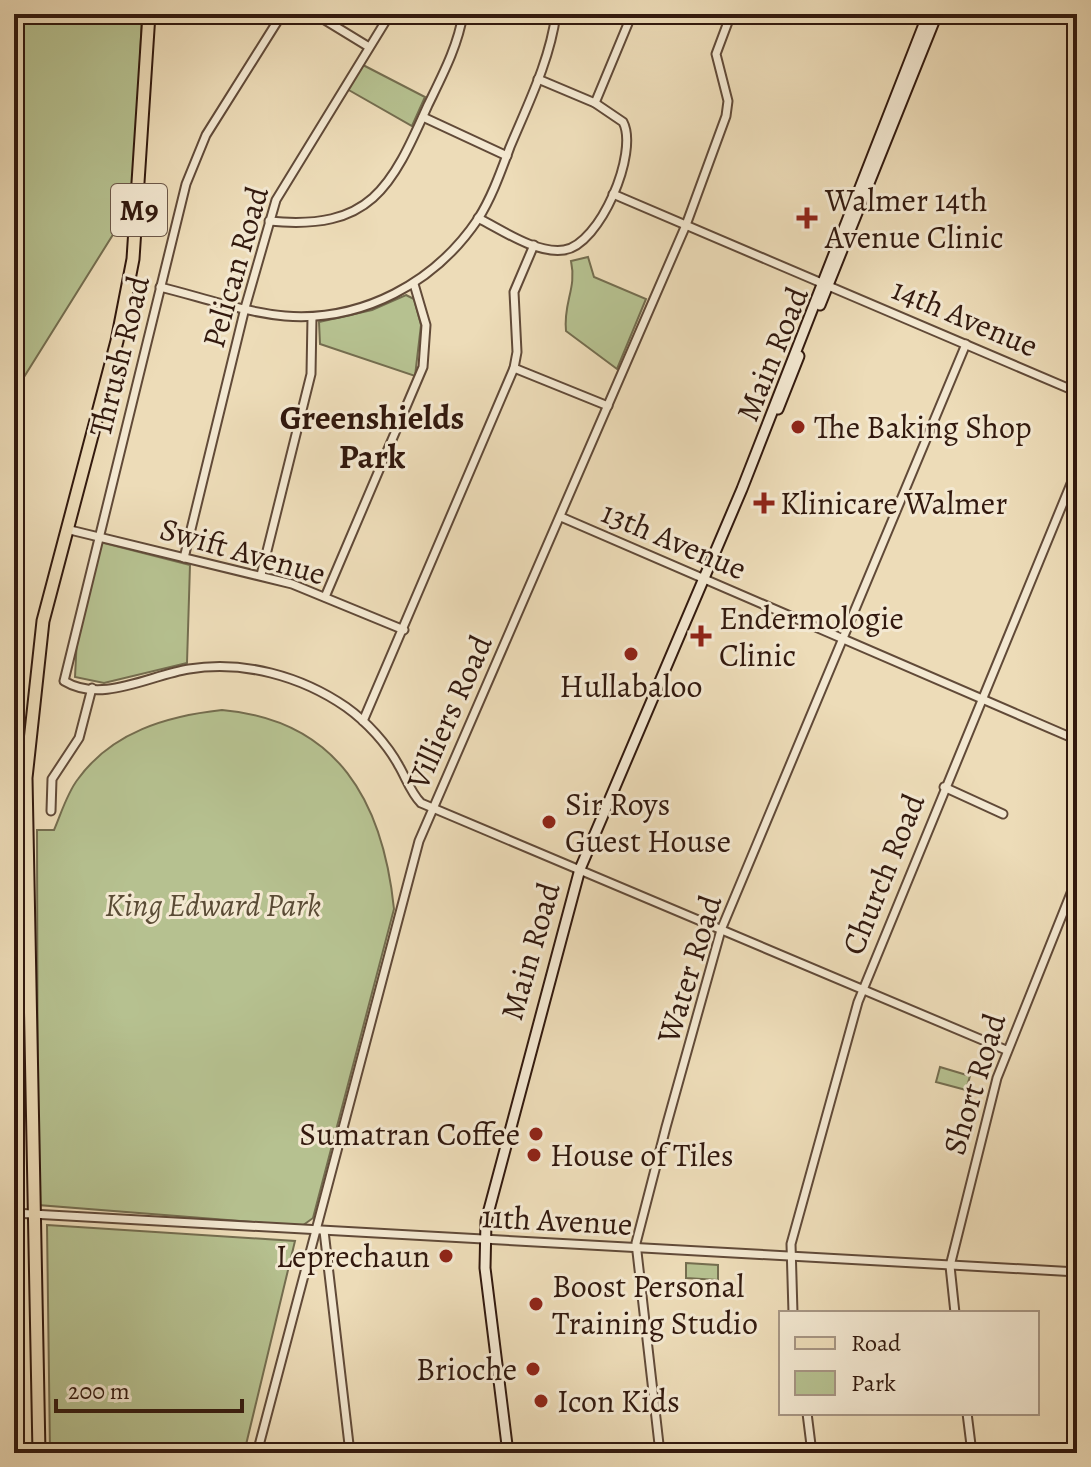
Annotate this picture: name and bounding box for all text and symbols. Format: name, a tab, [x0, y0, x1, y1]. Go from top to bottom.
place label: Walmer 14th Avenue Clinic	[824, 178, 1004, 259]
street label: Pelican Road	[191, 180, 279, 353]
road number: M9	[111, 184, 167, 236]
marker: Walmer 14th Avenue Clinic	[796, 207, 818, 229]
street label: 14th Avenue	[885, 267, 1045, 367]
street label: Thrush Road	[78, 270, 160, 441]
street label: Main Road	[725, 280, 819, 428]
district label: Greenshields Park	[280, 394, 464, 480]
place label: The Baking Shop	[814, 405, 1032, 449]
marker: The Baking Shop	[789, 418, 807, 436]
place label: Klinicare Walmer	[780, 481, 1007, 525]
street label: 13th Avenue	[595, 490, 753, 590]
marker: Klinicare Walmer	[755, 494, 773, 512]
street label: Swift Avenue	[155, 506, 331, 596]
place label: Endermologie Clinic	[719, 596, 904, 677]
marker: Endermologie Clinic	[690, 625, 712, 647]
street label: Villiers Road	[395, 627, 503, 797]
marker: Hullabaloo	[622, 645, 640, 663]
place label: Hullabaloo	[560, 664, 702, 708]
place label: Sir Roys Guest House	[565, 782, 731, 863]
street label: Church Road	[831, 786, 936, 961]
marker: Sir Roys Guest House	[540, 813, 558, 831]
street label: Main Road	[489, 876, 571, 1025]
park label: King Edward Park	[105, 883, 321, 927]
street label: Water Road	[645, 889, 733, 1049]
street label: Short Road	[932, 1007, 1017, 1160]
place label: Sumatran Coffee	[299, 1112, 520, 1156]
marker: Sumatran Coffee	[527, 1125, 545, 1143]
place label: House of Tiles	[550, 1133, 734, 1177]
marker: House of Tiles	[525, 1146, 543, 1164]
street label: 11th Avenue	[480, 1194, 634, 1246]
place label: Leprechaun	[276, 1234, 430, 1278]
marker: Leprechaun	[437, 1247, 455, 1265]
place label: Boost Personal Training Studio	[552, 1264, 758, 1345]
marker: Boost Personal Training Studio	[527, 1295, 545, 1313]
legend	[779, 1311, 1039, 1415]
text: Road	[851, 1327, 901, 1359]
place label: Brioche	[416, 1347, 517, 1391]
marker: Brioche	[524, 1360, 542, 1378]
scale bar	[56, 1363, 242, 1413]
text: Park	[851, 1367, 896, 1399]
text: 200 m	[68, 1375, 130, 1407]
place label: Icon Kids	[557, 1379, 680, 1423]
marker: Icon Kids	[532, 1392, 550, 1410]

